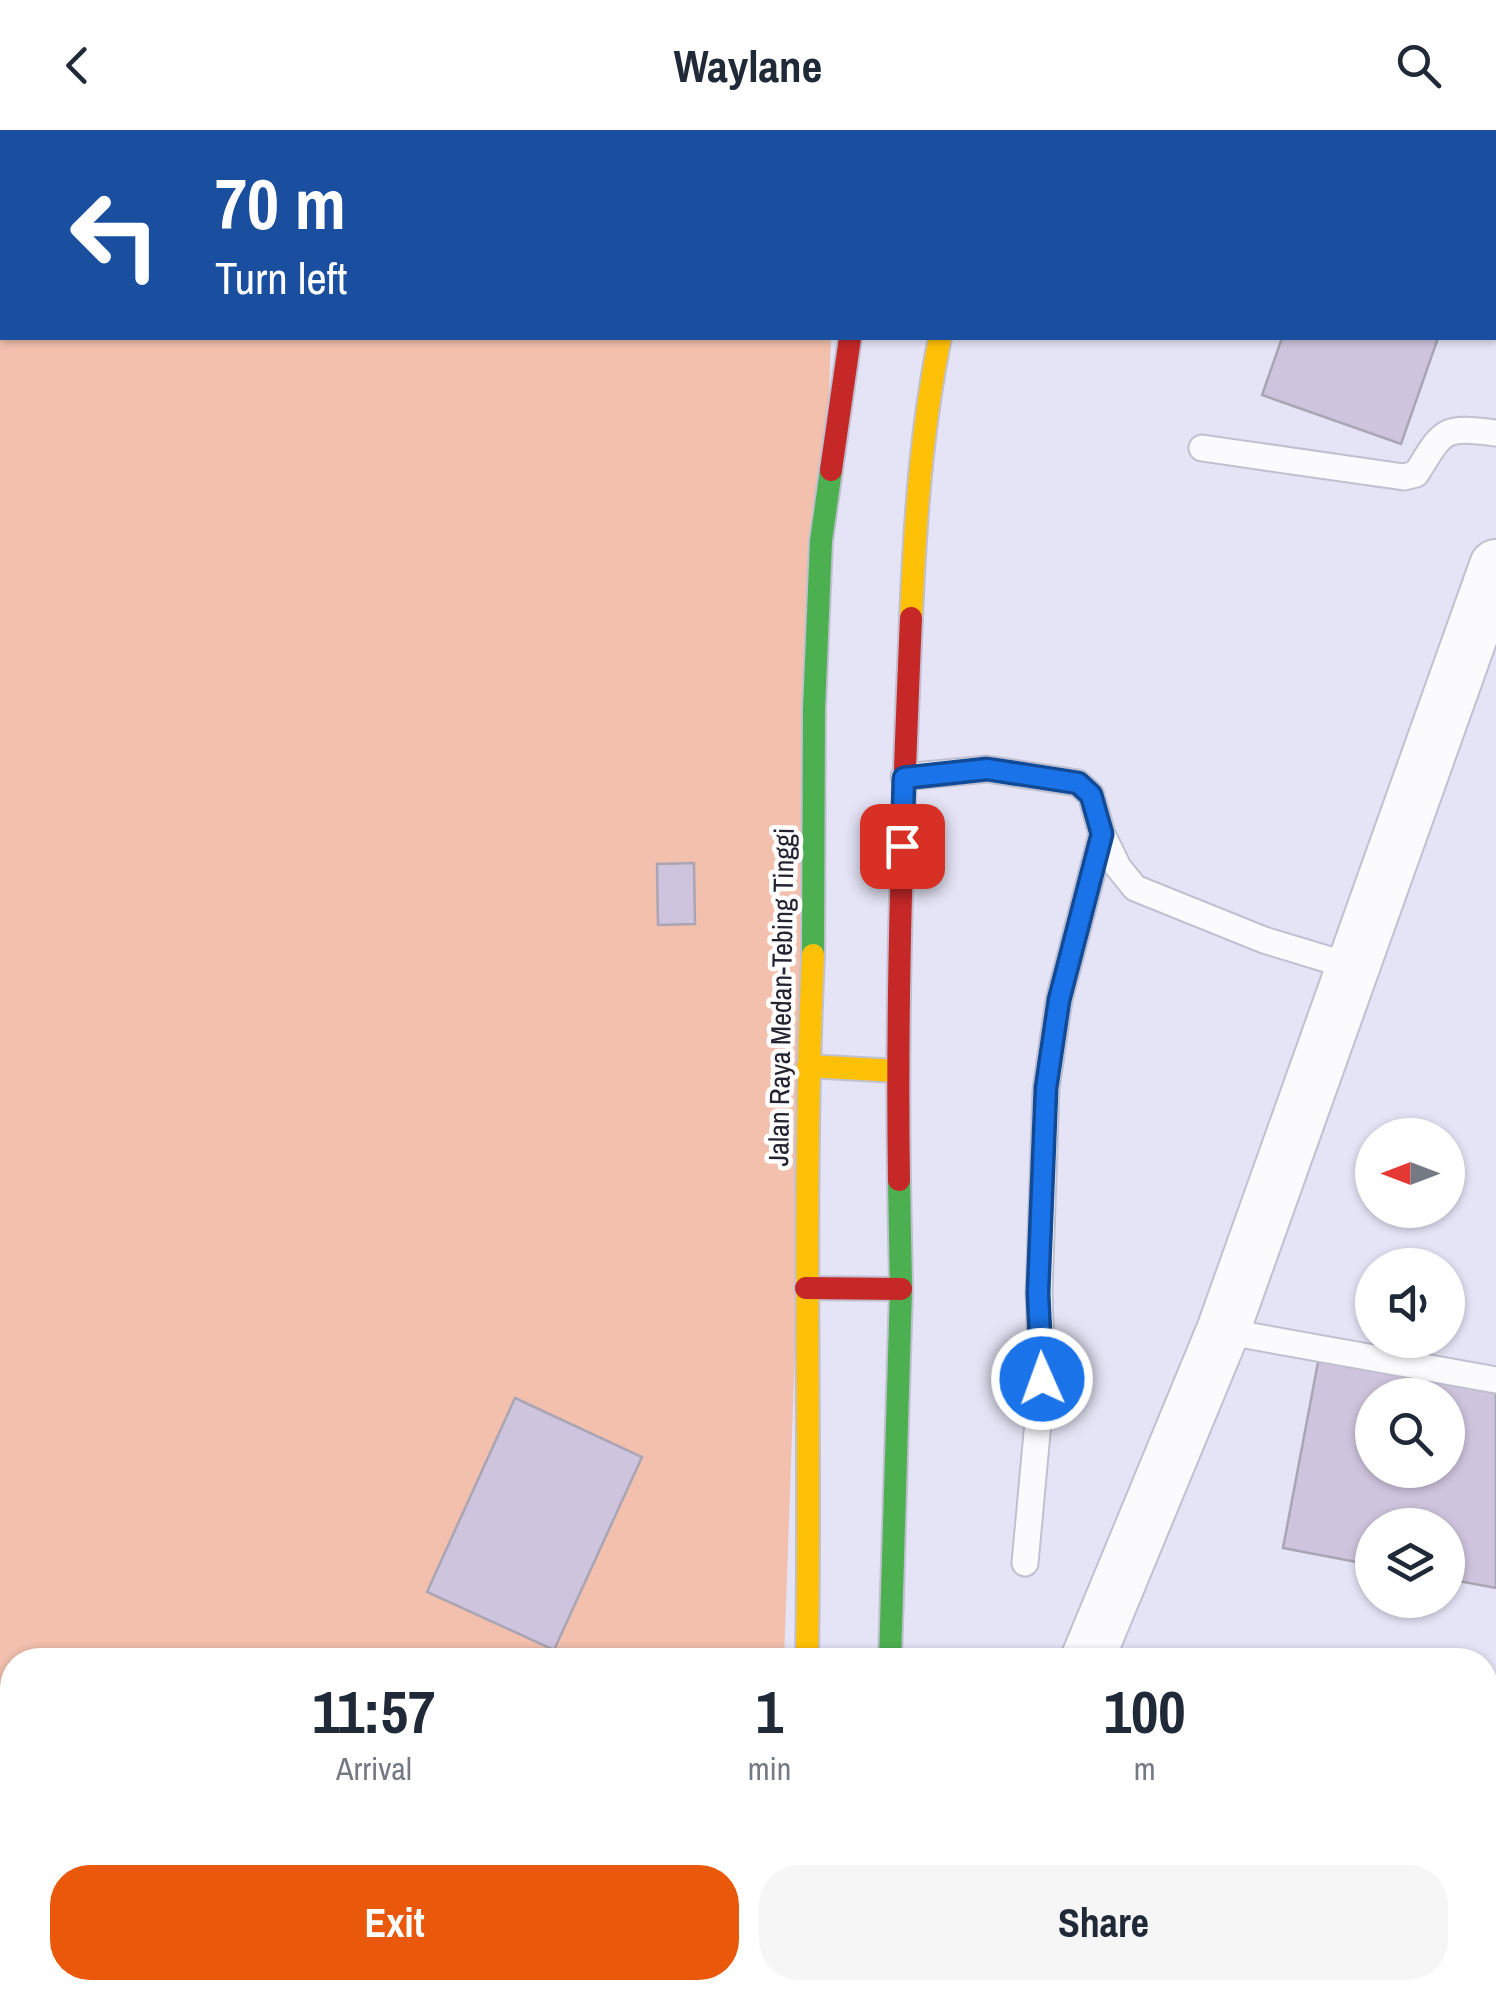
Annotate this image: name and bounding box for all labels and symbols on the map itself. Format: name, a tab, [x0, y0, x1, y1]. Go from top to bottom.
pin	[860, 804, 945, 889]
street label: Jalan Raya Medan-Tebing Tinggi	[759, 827, 803, 1167]
north arrow	[1355, 1118, 1465, 1228]
position arrow	[990, 1327, 1094, 1431]

